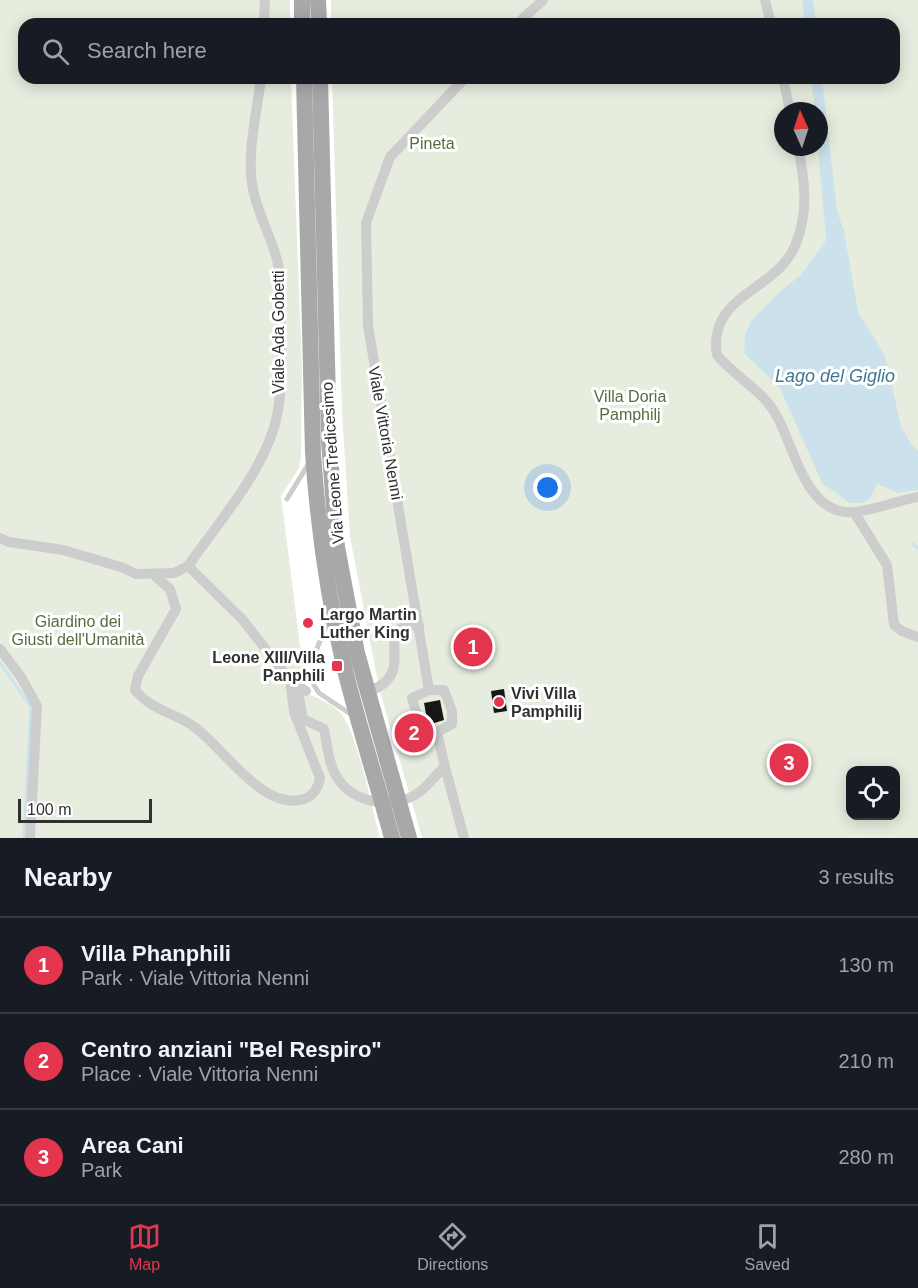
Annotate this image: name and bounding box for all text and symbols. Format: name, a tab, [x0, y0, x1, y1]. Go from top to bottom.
search box	[18, 18, 900, 84]
icon: search	[39, 35, 72, 68]
text: Search here	[87, 38, 207, 63]
north arrow	[774, 102, 828, 156]
park label: Pineta	[409, 135, 455, 152]
street label: Viale Ada Gobetti	[270, 270, 287, 394]
street label: Viale Vittoria Nenni	[365, 365, 406, 501]
water label: Lago del Giglio	[775, 366, 895, 386]
street label: Via Leone Tredicesimo	[318, 381, 347, 545]
park label: Villa Doria Pamphilj	[594, 388, 666, 423]
your location	[533, 473, 562, 502]
place label: Largo Martin Luther King	[320, 606, 417, 641]
park label: Giardino dei Giusti dell'Umanità	[12, 613, 145, 648]
marker: Largo Martin Luther King	[301, 616, 315, 630]
pin: 1	[454, 624, 492, 670]
place label: Leone XIII/Villa Panphili	[212, 649, 325, 684]
marker: Leone XIII/Villa Panphili	[330, 659, 344, 673]
place label: Vivi Villa Pamphilij	[511, 685, 582, 720]
marker: Vivi Villa Pamphilij	[492, 695, 506, 709]
pin: 2	[394, 710, 434, 756]
pin: 3	[770, 740, 808, 786]
map controls	[846, 766, 900, 820]
button: locate	[846, 766, 900, 820]
scale bar	[18, 796, 152, 824]
text: 100 m	[27, 801, 71, 818]
text: Nearby	[24, 862, 112, 892]
text: 3 results	[818, 866, 894, 888]
text: Villa Phanphili	[81, 941, 231, 966]
text: 1	[38, 954, 49, 976]
text: 130 m	[838, 954, 894, 976]
text: Park · Viale Vittoria Nenni	[81, 967, 309, 989]
text: Centro anziani "Bel Respiro"	[81, 1037, 382, 1062]
text: 2	[38, 1050, 49, 1072]
text: 210 m	[838, 1050, 894, 1072]
text: Place · Viale Vittoria Nenni	[81, 1063, 318, 1085]
text: Area Cani	[81, 1133, 184, 1158]
text: 3	[38, 1146, 49, 1168]
text: 280 m	[838, 1146, 894, 1168]
text: Park	[81, 1159, 122, 1181]
tab: Map	[128, 1220, 161, 1274]
tab: Directions	[417, 1220, 488, 1274]
tab: Saved	[745, 1220, 790, 1274]

